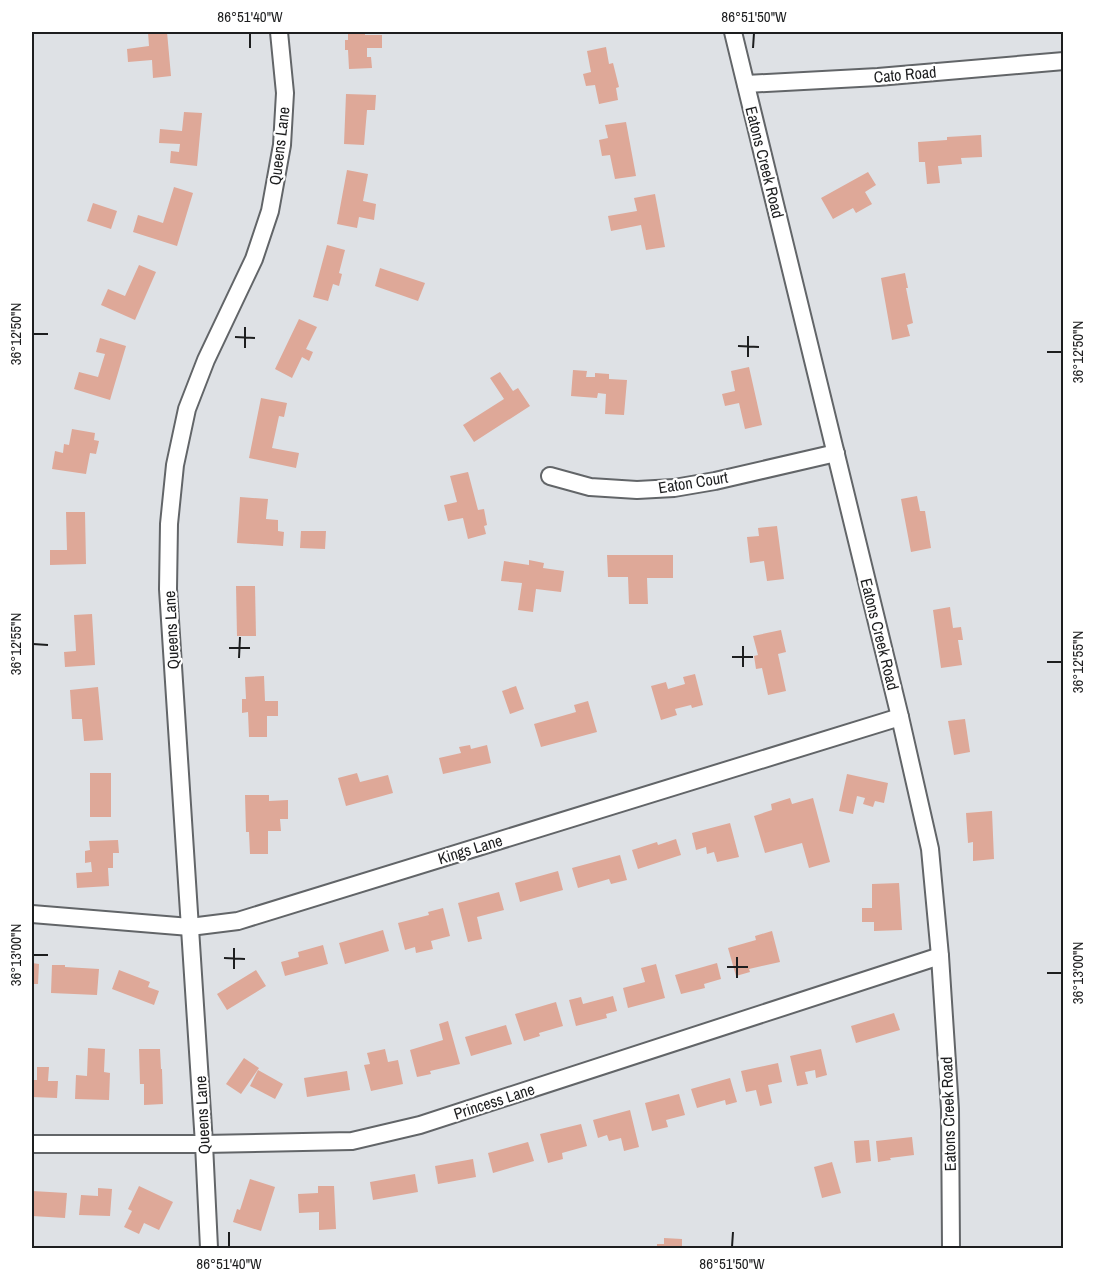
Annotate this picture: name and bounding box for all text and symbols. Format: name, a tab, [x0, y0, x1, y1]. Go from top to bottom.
text: 86°51'40"W	[217, 6, 283, 27]
text: 86°51'50"W	[721, 6, 787, 27]
street label: Cato Road	[873, 60, 937, 88]
street label: Eatons Creek Road	[740, 104, 790, 220]
street label: Queens Lane	[263, 106, 295, 186]
text: 36°12'50"N	[5, 303, 26, 365]
text: 36°12'50"N	[1067, 321, 1088, 383]
street label: Eaton Court	[657, 466, 730, 498]
street label: Eatons Creek Road	[855, 576, 905, 692]
street label: Queens Lane	[158, 590, 184, 670]
text: 36°12'55"N	[5, 613, 26, 675]
text: 36°12'55"N	[1067, 631, 1088, 693]
street label: Kings Lane	[435, 829, 505, 869]
text: 36°13'00"N	[5, 924, 26, 986]
text: 36°13'00"N	[1067, 942, 1088, 1004]
street label: Eatons Creek Road	[935, 1056, 961, 1172]
street label: Queens Lane	[189, 1075, 215, 1155]
street label: Princess Lane	[451, 1078, 537, 1124]
text: 86°51'40"W	[196, 1253, 262, 1274]
text: 86°51'50"W	[699, 1253, 765, 1274]

